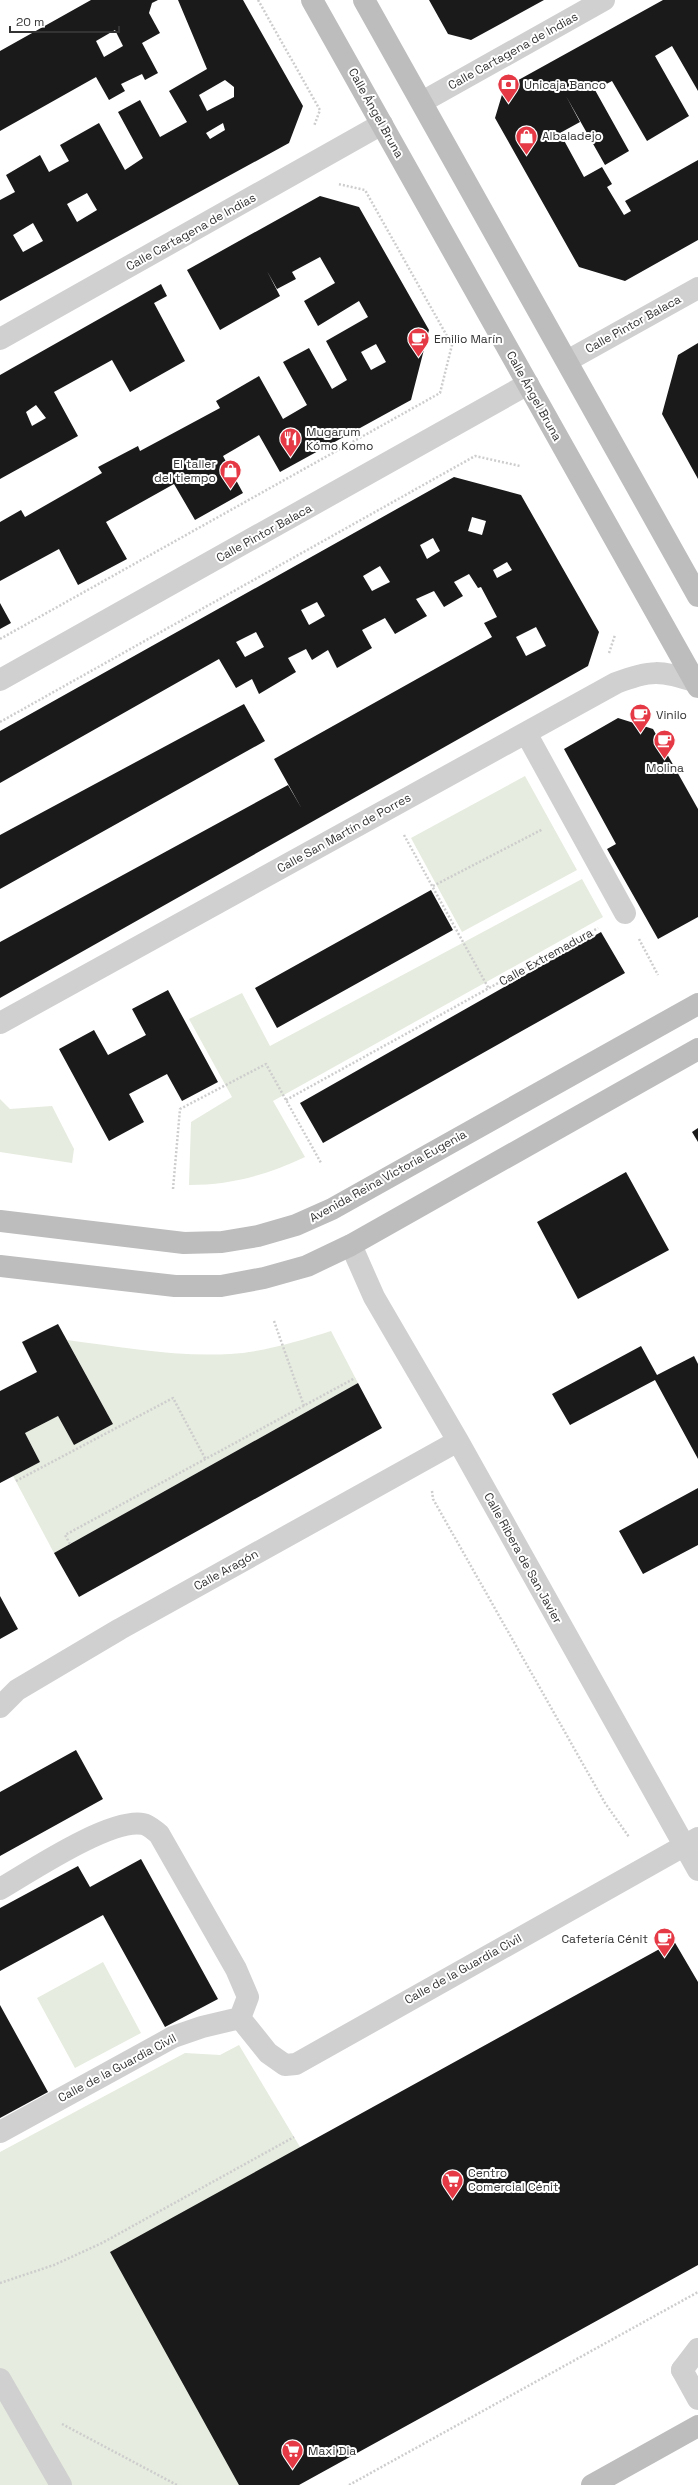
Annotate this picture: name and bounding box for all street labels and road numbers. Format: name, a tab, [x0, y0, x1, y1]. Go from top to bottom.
street label: Calle Cartagena de Indias	[445, 9, 581, 93]
street label: Calle Ángel Bruna	[345, 65, 407, 161]
street label: Calle Cartagena de Indias	[123, 190, 259, 274]
street label: Calle Pintor Balaca	[582, 291, 684, 357]
street label: Calle Ángel Bruna	[503, 348, 565, 444]
street label: Calle Pintor Balaca	[213, 500, 315, 566]
street label: Calle San Martín de Porres	[274, 789, 414, 877]
street label: Calle Extremadura	[496, 925, 596, 989]
street label: Avenida Reina Victoria Eugenia	[307, 1126, 469, 1226]
street label: Calle Ribera de San Javier	[480, 1490, 566, 1627]
street label: Calle Aragón	[191, 1546, 261, 1594]
street label: Calle de la Guardia Civil	[402, 1930, 524, 2008]
street label: Calle de la Guardia Civil	[55, 2030, 179, 2106]

